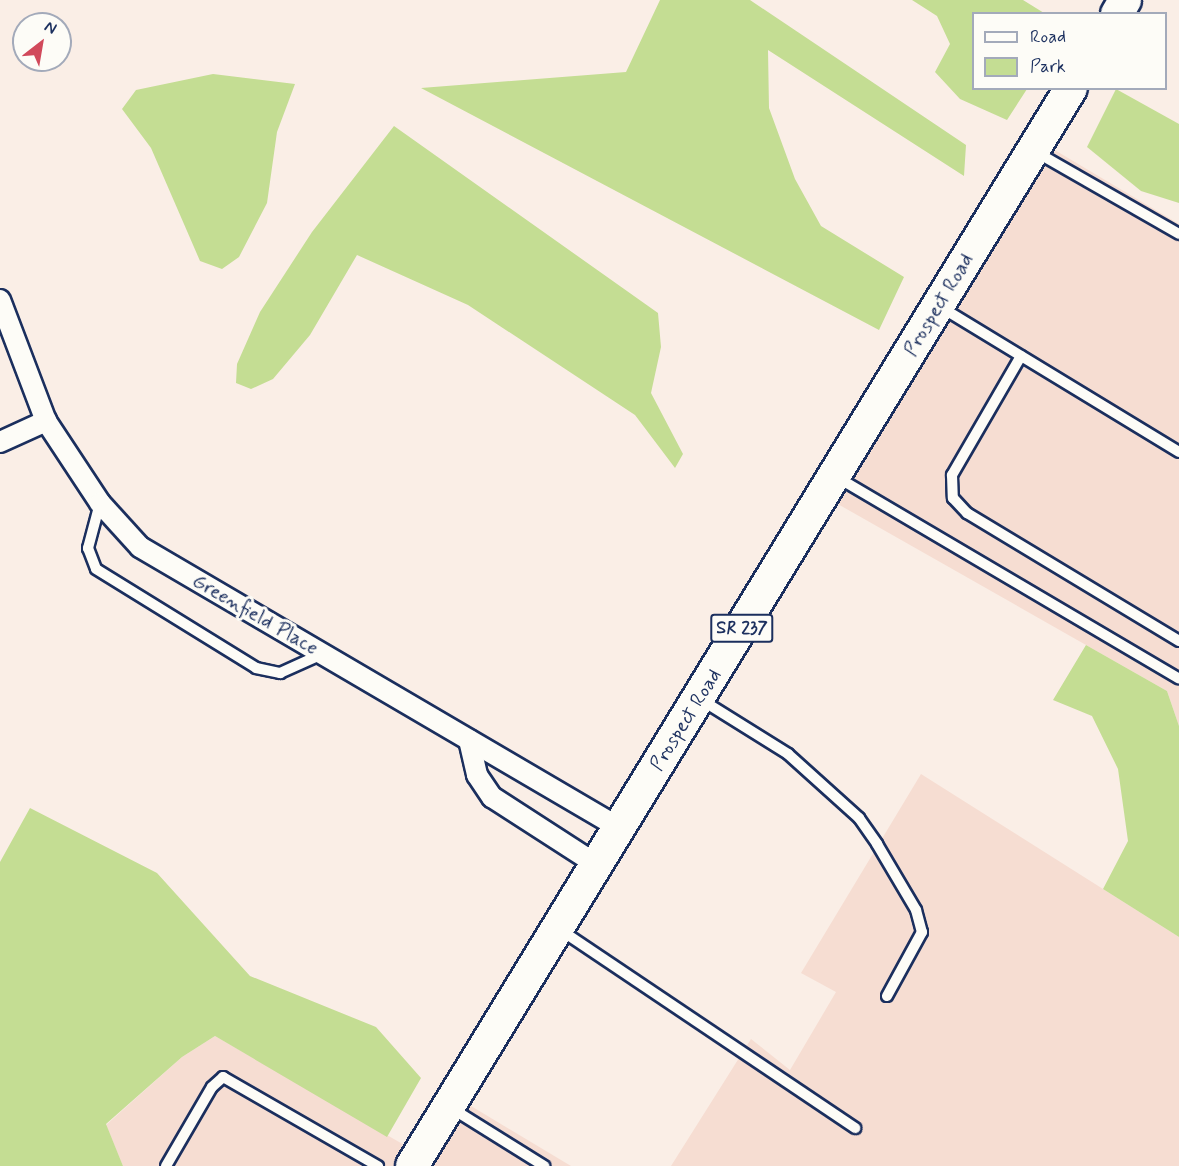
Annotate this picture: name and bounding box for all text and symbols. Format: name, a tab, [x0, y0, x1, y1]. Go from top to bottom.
north arrow	[12, 12, 72, 72]
legend	[972, 12, 1167, 90]
text: N	[41, 16, 60, 40]
text: Road	[1030, 25, 1066, 49]
text: Park	[1030, 55, 1066, 79]
street label: Prospect Road	[899, 249, 979, 361]
street label: Greenfield Place	[189, 570, 321, 660]
road number: SR 237	[709, 613, 775, 643]
street label: Prospect Road	[645, 665, 727, 775]

